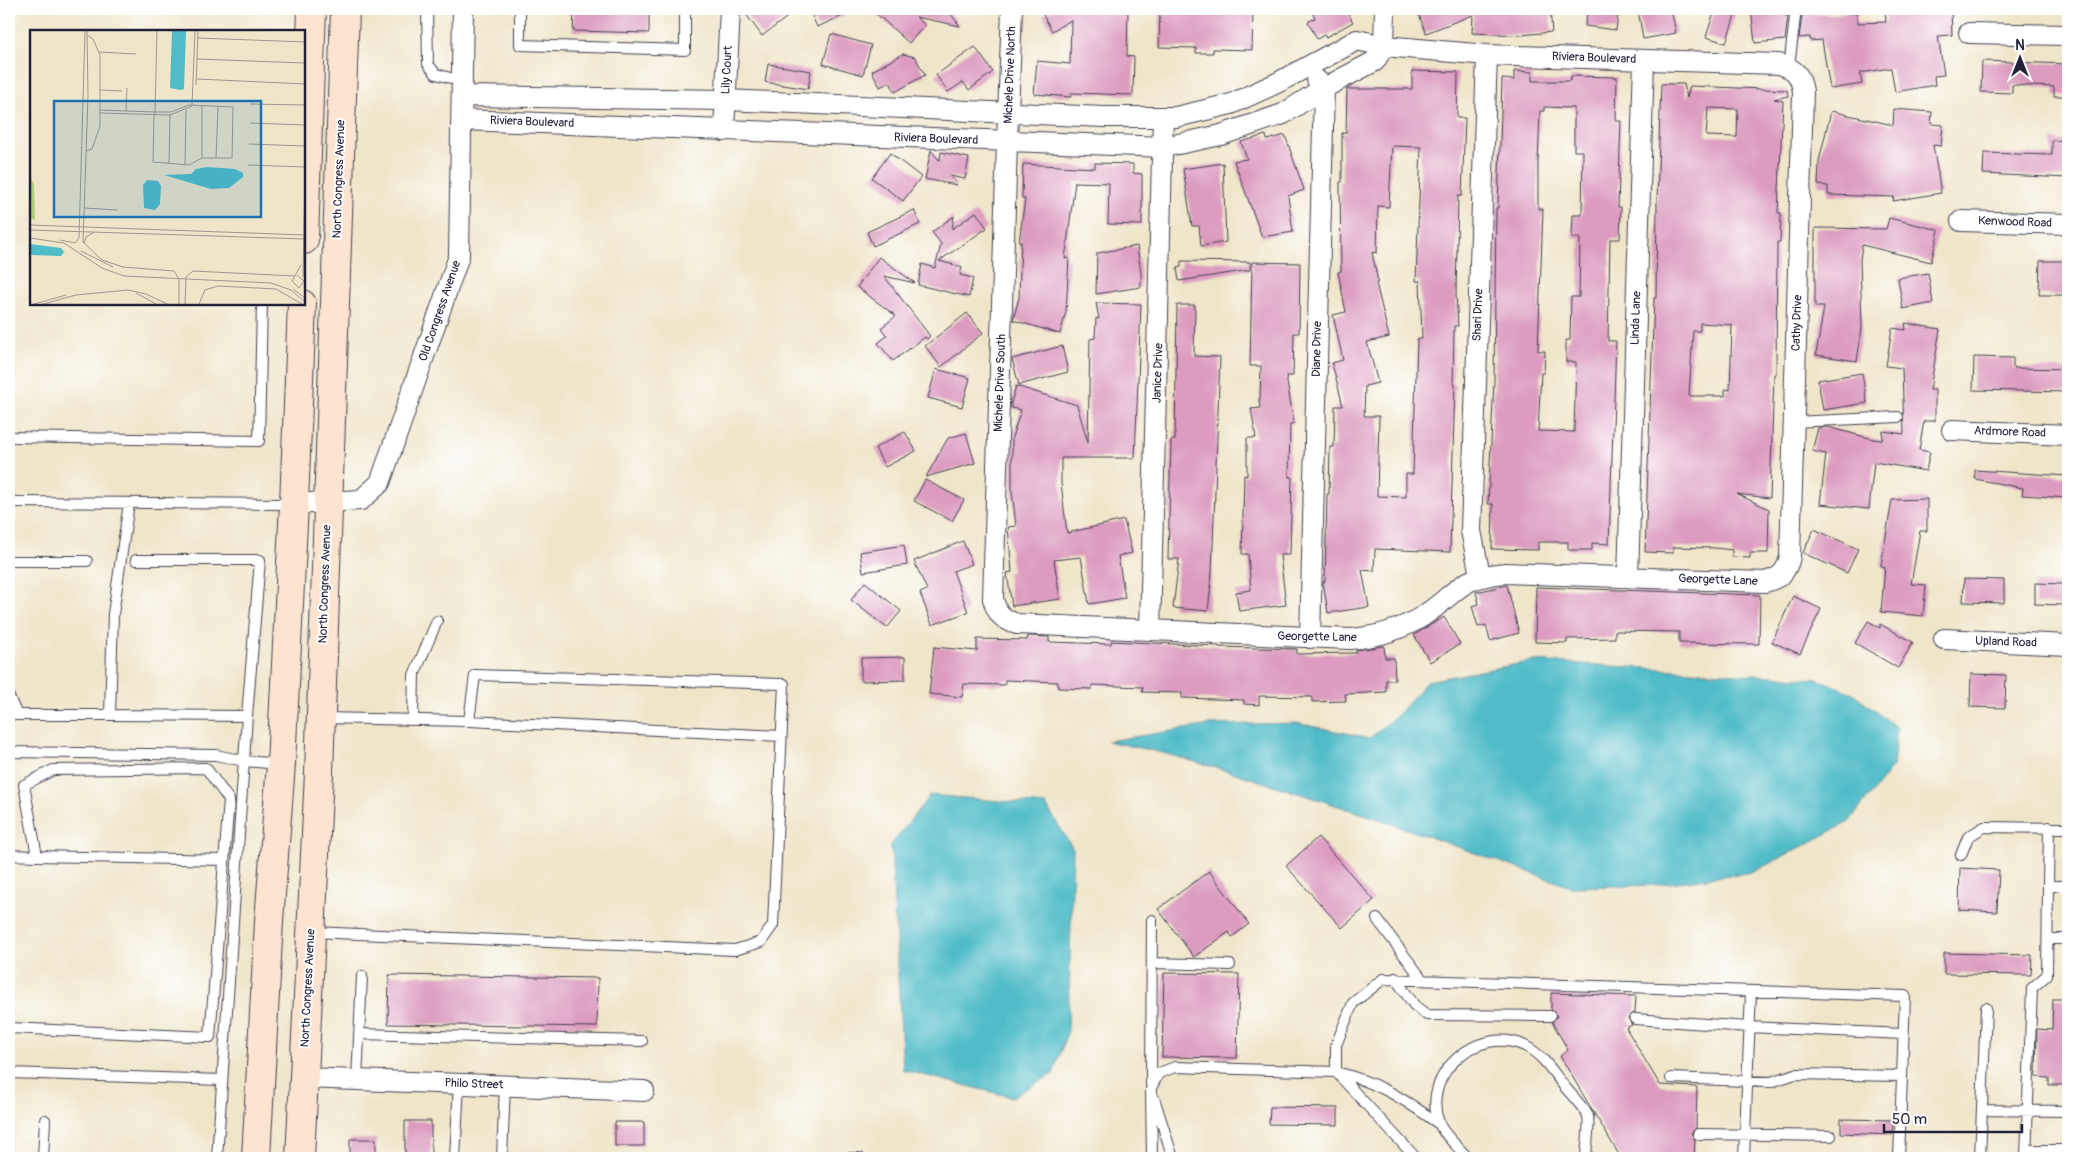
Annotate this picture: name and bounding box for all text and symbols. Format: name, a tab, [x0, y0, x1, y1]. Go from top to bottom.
street label: Michele Drive North	[1001, 26, 1019, 124]
inset map	[30, 30, 305, 305]
north arrow	[1994, 32, 2044, 82]
text: N	[2015, 37, 2025, 54]
street label: Lily Court	[718, 45, 736, 95]
street label: Riviera Boulevard	[1552, 49, 1637, 67]
street label: Riviera Boulevard	[490, 113, 575, 131]
street label: North Congress Avenue	[329, 119, 349, 239]
street label: Riviera Boulevard	[894, 130, 979, 148]
street label: Kenwood Road	[1978, 213, 2052, 231]
street label: Old Congress Avenue	[416, 259, 464, 363]
street label: Shari Drive	[1470, 288, 1486, 342]
street label: Linda Lane	[1628, 291, 1644, 345]
street label: Cathy Drive	[1789, 294, 1805, 351]
street label: Diane Drive	[1309, 321, 1325, 377]
street label: Michele Drive South	[991, 333, 1009, 432]
street label: Janice Drive	[1149, 343, 1167, 403]
street label: Ardmore Road	[1974, 423, 2046, 441]
street label: North Congress Avenue	[315, 524, 335, 644]
street label: Georgette Lane	[1678, 571, 1758, 589]
street label: Georgette Lane	[1277, 629, 1357, 645]
street label: Upland Road	[1975, 633, 2037, 651]
street label: North Congress Avenue	[297, 928, 319, 1048]
street label: Philo Street	[444, 1075, 504, 1093]
scale bar	[1884, 1102, 2022, 1134]
text: 50 m	[1892, 1110, 1927, 1129]

